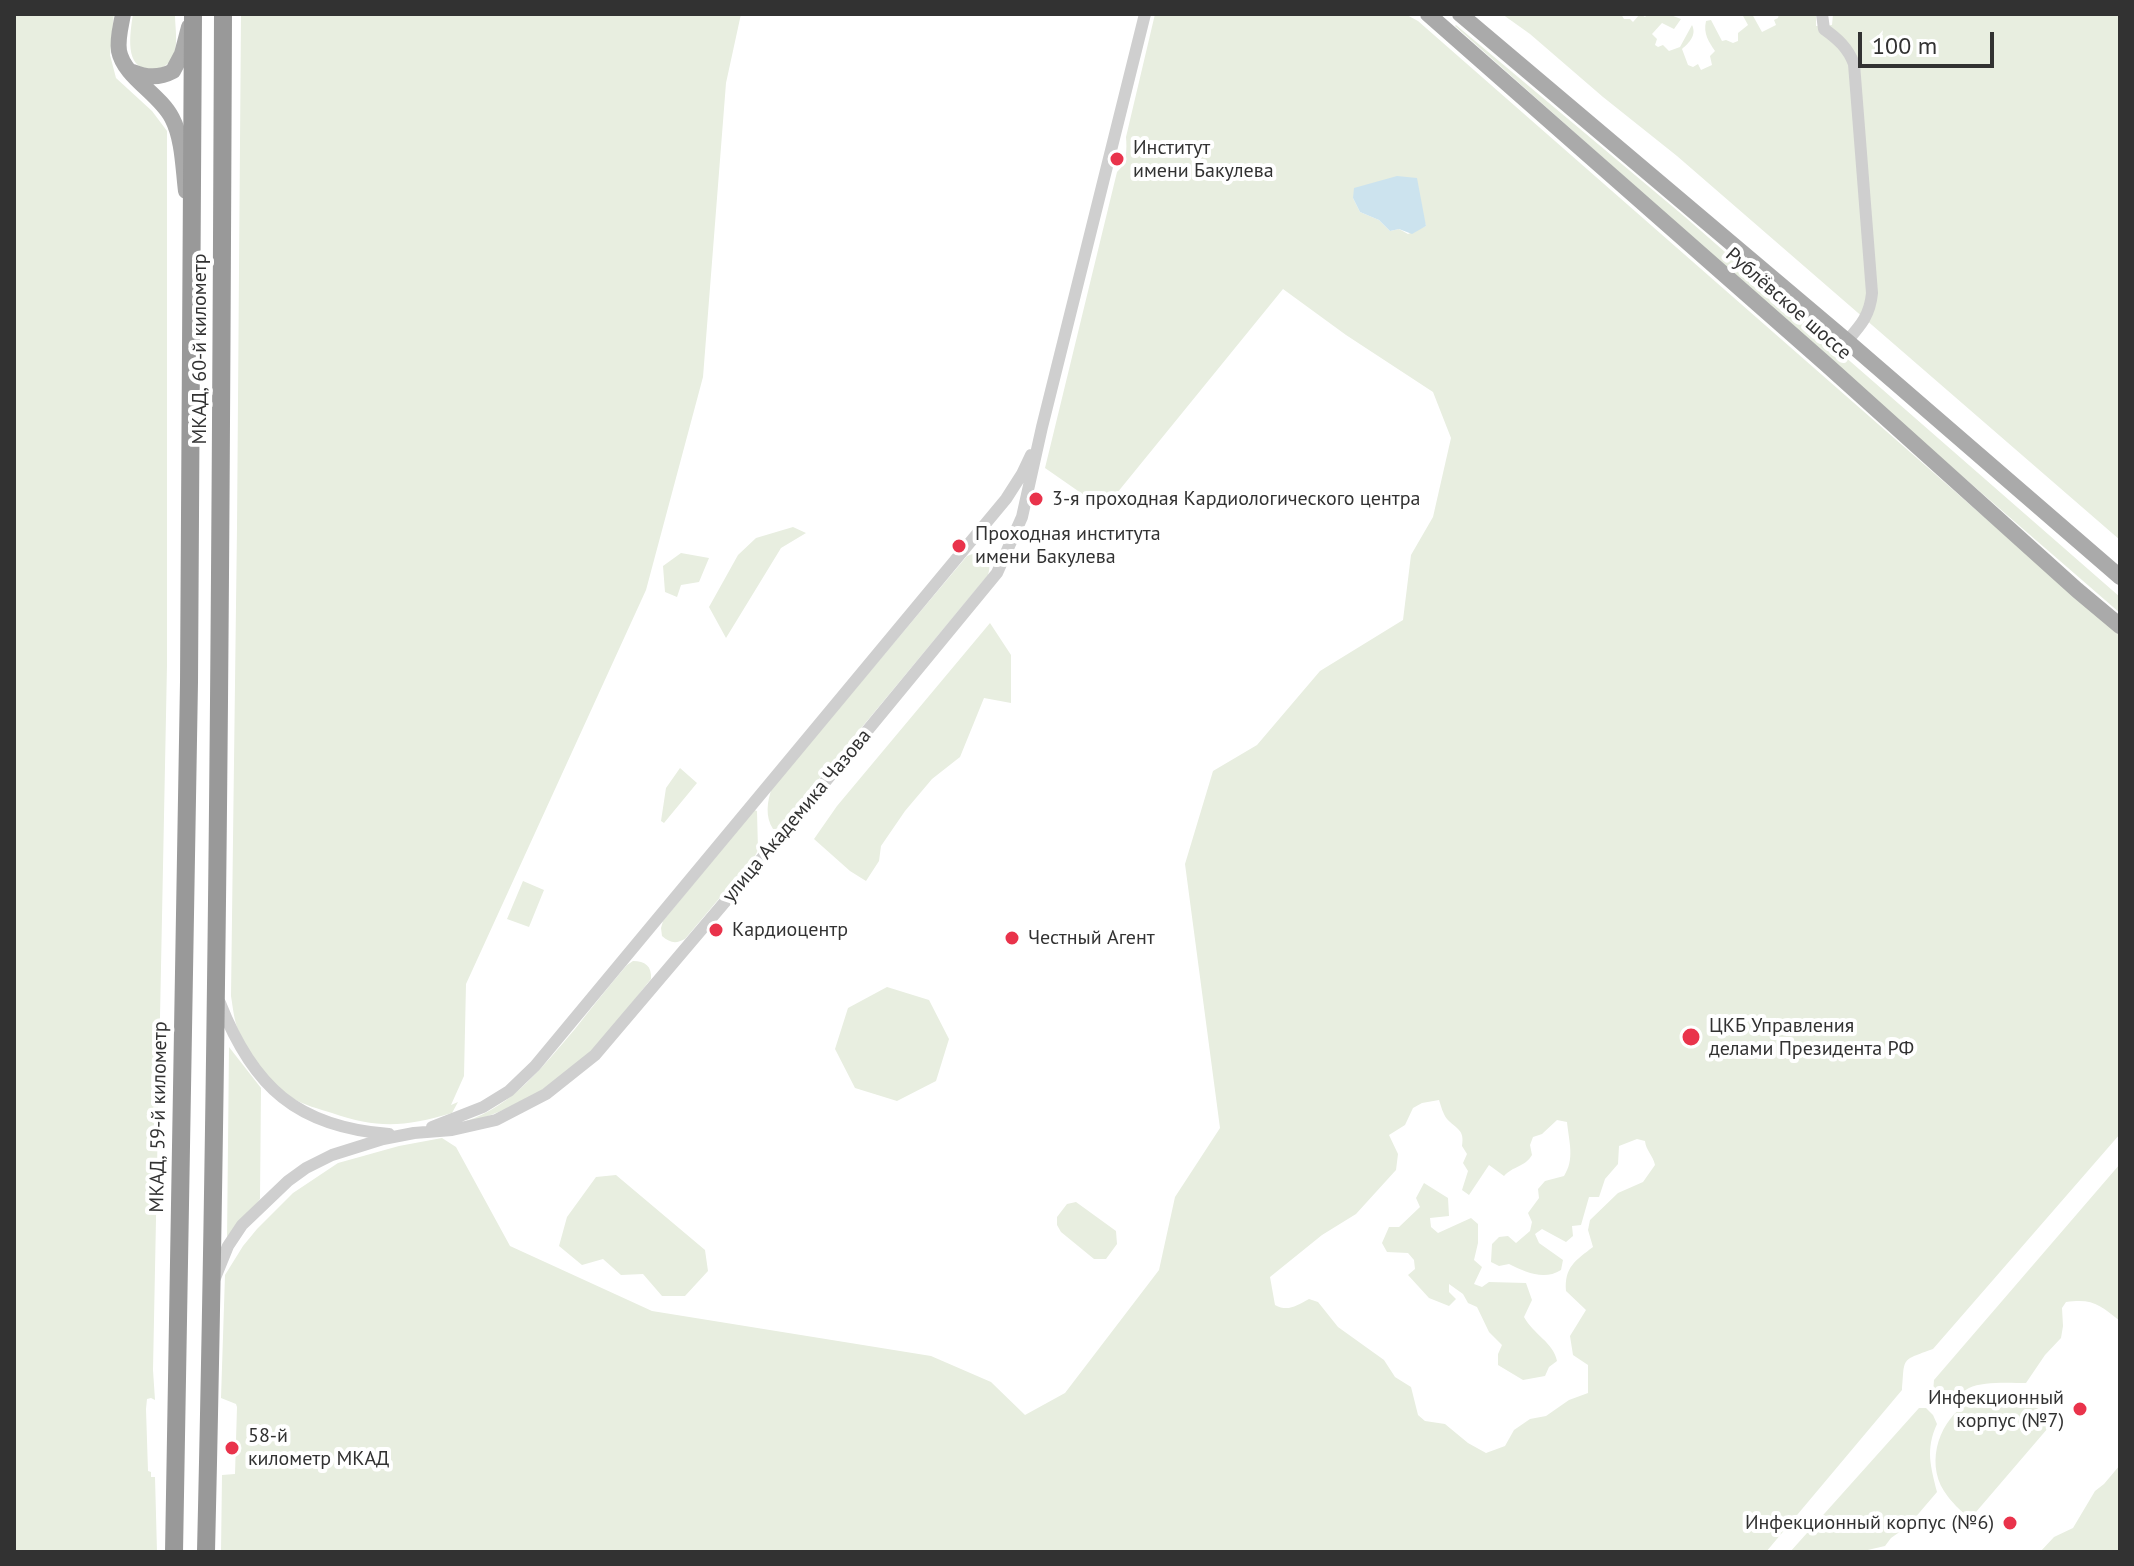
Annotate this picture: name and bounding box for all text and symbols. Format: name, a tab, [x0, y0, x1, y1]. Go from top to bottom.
scale bar	[1862, 16, 1998, 66]
text: 100 m	[1872, 30, 1937, 61]
place label: Институт имени Бакулева	[1133, 136, 1274, 183]
marker: Институт имени Бакулева	[1108, 150, 1126, 168]
street label: Рублёвское шоссе	[1720, 243, 1856, 365]
street label: МКАД, 60-й километр	[188, 253, 212, 445]
place label: 3-я проходная Кардиологического центра	[1052, 487, 1420, 511]
marker: 3-я проходная Кардиологического центра	[1027, 490, 1045, 508]
place label: Проходная института имени Бакулева	[975, 522, 1161, 569]
marker: Проходная института имени Бакулева	[950, 537, 968, 555]
street label: улица Академика Чазова	[718, 725, 876, 907]
place label: Кардиоцентр	[732, 918, 848, 942]
marker: Кардиоцентр	[707, 921, 725, 939]
place label: Честный Агент	[1028, 926, 1155, 950]
marker: Честный Агент	[1003, 929, 1021, 947]
place label: ЦКБ Управления делами Президента РФ	[1709, 1014, 1914, 1061]
street label: МКАД, 59-й километр	[145, 1021, 173, 1213]
marker: ЦКБ Управления делами Президента РФ	[1680, 1026, 1702, 1048]
place label: Инфекционный корпус (№7)	[1928, 1386, 2064, 1433]
marker: Инфекционный корпус (№7)	[2071, 1400, 2089, 1418]
place label: 58-й километр МКАД	[248, 1424, 389, 1471]
marker: 58-й километр МКАД	[223, 1439, 241, 1457]
place label: Инфекционный корпус (№6)	[1745, 1511, 1994, 1535]
marker: Инфекционный корпус (№6)	[2001, 1514, 2019, 1532]

